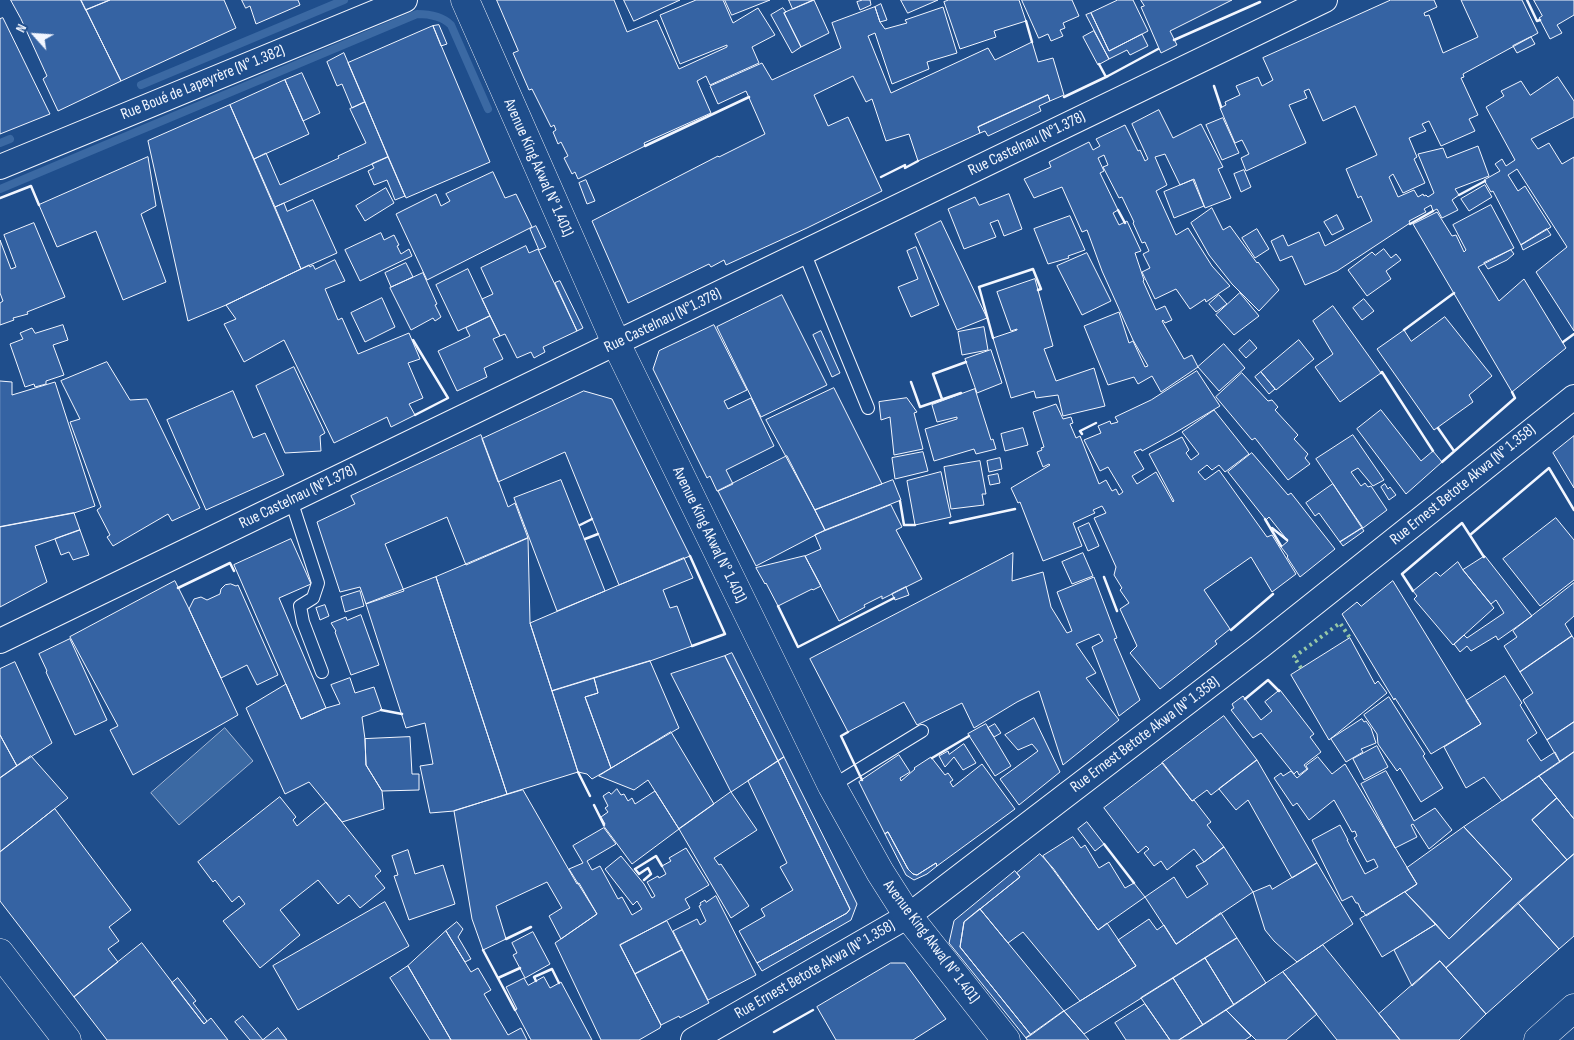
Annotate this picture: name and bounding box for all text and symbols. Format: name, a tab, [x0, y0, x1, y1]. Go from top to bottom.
north arrow	[10, 10, 60, 60]
text: N	[12, 21, 30, 35]
street label: Rue Boué de Lapeyrère (N° 1.382)	[118, 41, 288, 125]
street label: Avenue King Akwa( N° 1.401)	[499, 96, 577, 240]
street label: Rue Castelnau (N°1.378)	[965, 107, 1089, 181]
street label: Rue Castelnau (N°1.378)	[601, 284, 725, 358]
street label: Rue Ernest Betote Akwa (N° 1.358)	[1386, 420, 1540, 550]
street label: Rue Castelnau (N°1.378)	[236, 460, 360, 534]
street label: Avenue King Akwa( N° 1.401)	[668, 464, 750, 606]
street label: Rue Ernest Betote Akwa (N° 1.358)	[1067, 673, 1223, 797]
street label: Avenue King Akwa( N° 1.401)	[878, 877, 984, 1007]
street label: Rue Ernest Betote Akwa (N° 1.358)	[732, 916, 898, 1024]

